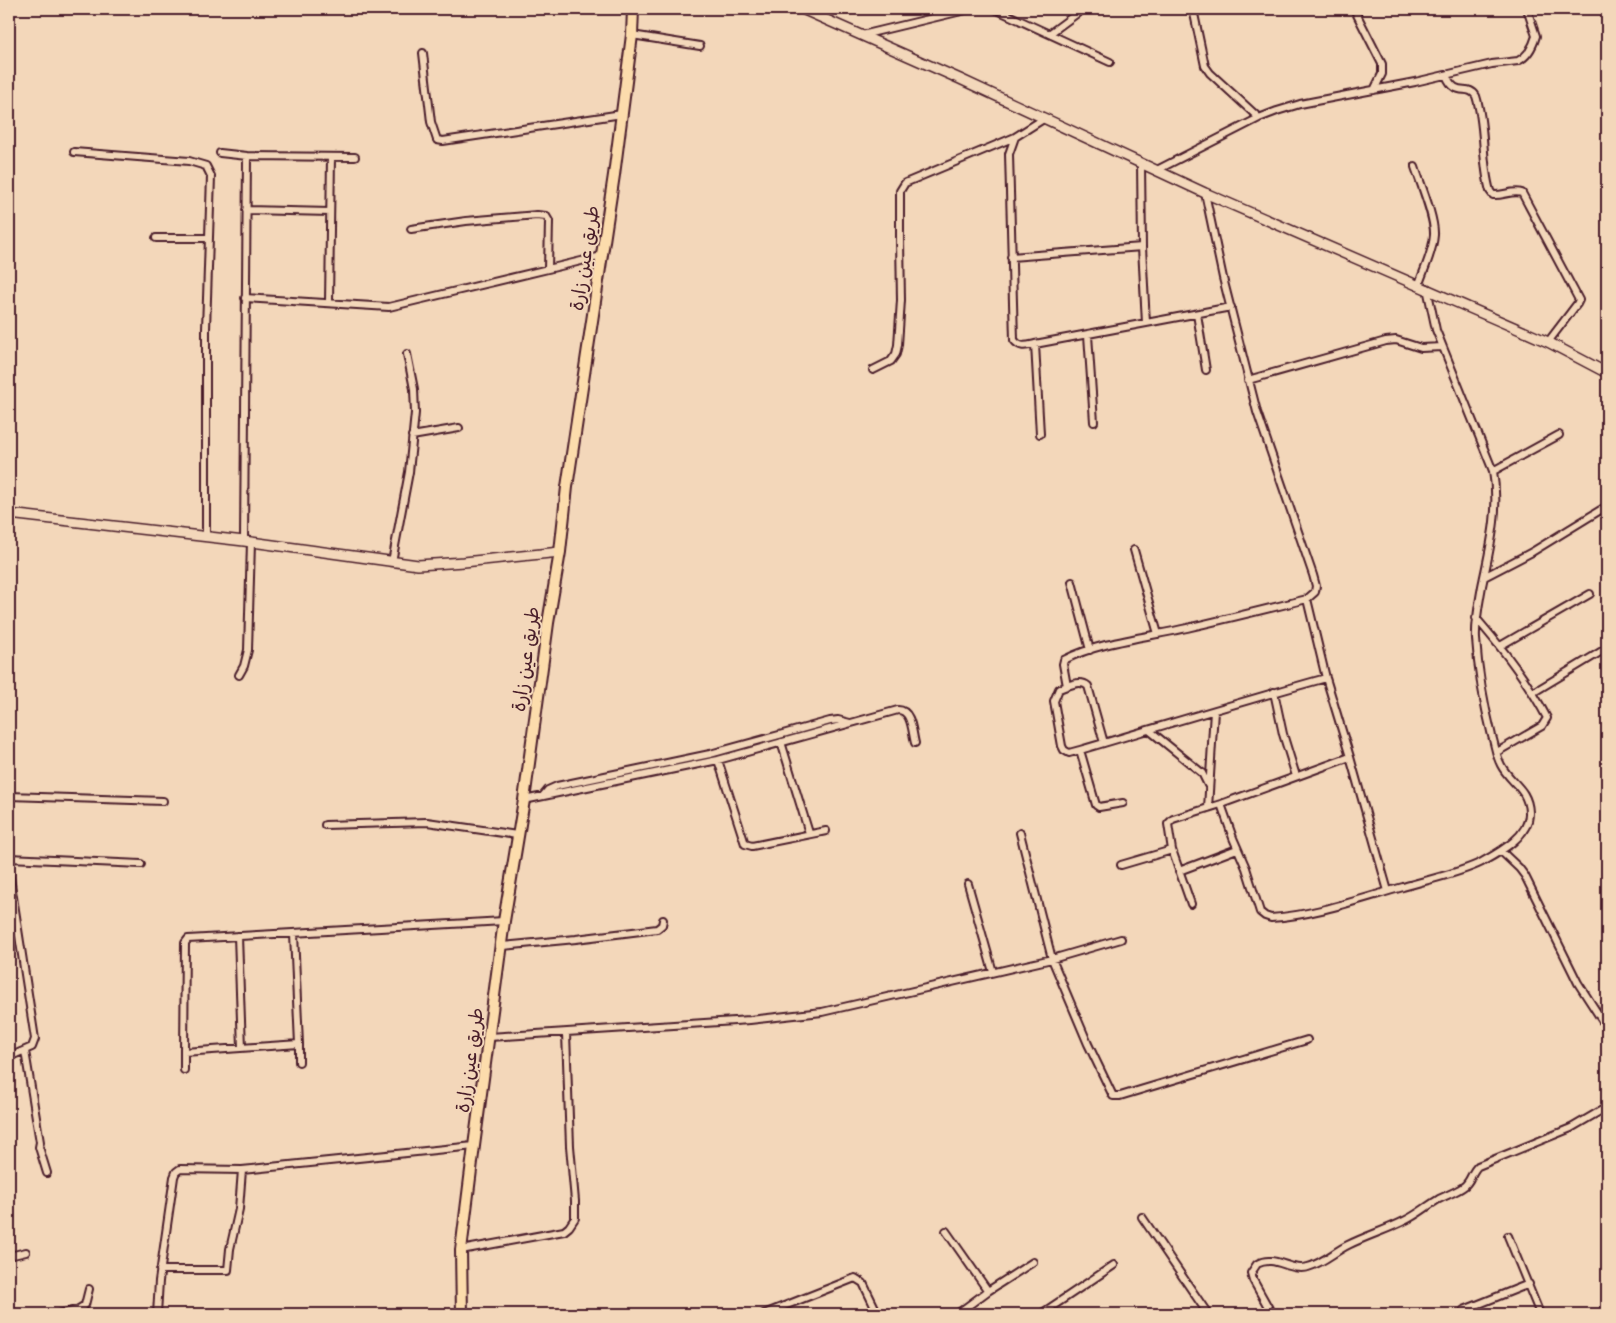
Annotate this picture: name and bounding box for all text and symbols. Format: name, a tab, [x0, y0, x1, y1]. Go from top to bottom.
street label: طريق عين زارة	[568, 204, 607, 313]
street label: طريق عين زارة	[510, 605, 547, 714]
street label: طريق عين زارة	[454, 1006, 491, 1115]

